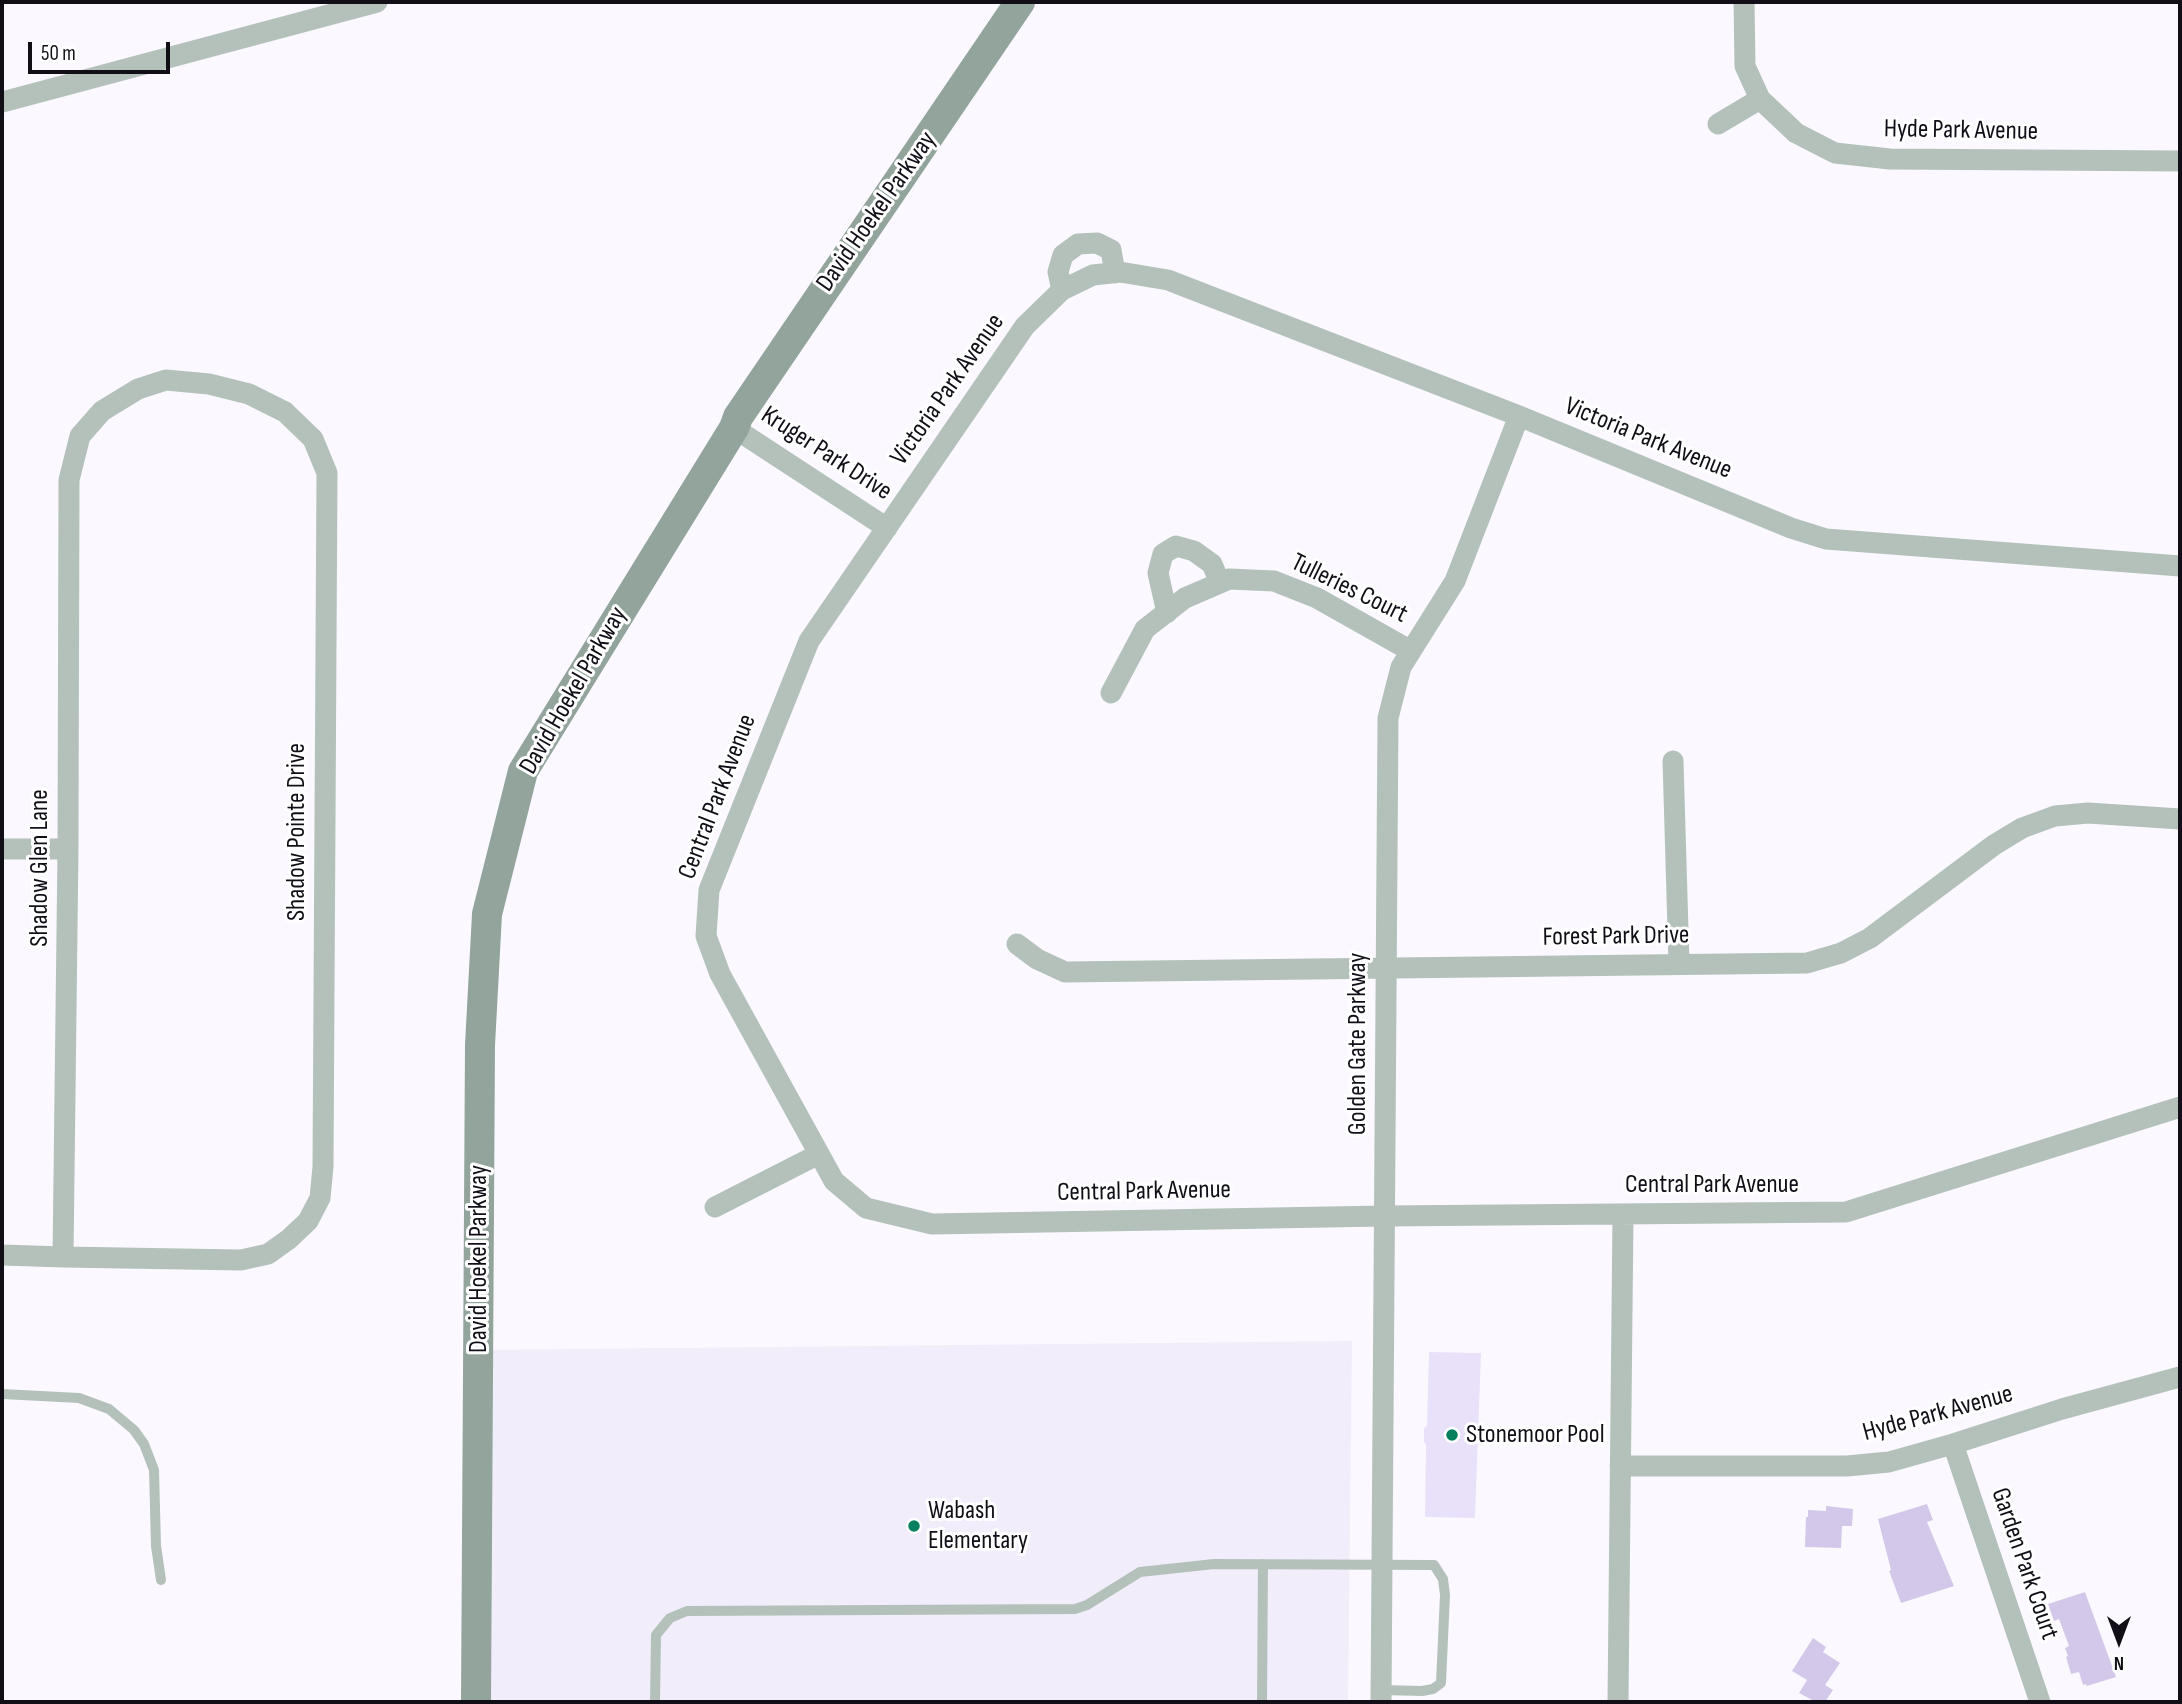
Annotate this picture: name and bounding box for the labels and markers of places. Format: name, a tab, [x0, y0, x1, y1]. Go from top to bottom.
place label: Stonemoor Pool	[1466, 1419, 1604, 1451]
marker: Stonemoor Pool	[1444, 1427, 1460, 1443]
place label: Wabash Elementary	[928, 1495, 1028, 1556]
marker: Wabash Elementary	[906, 1518, 922, 1534]

